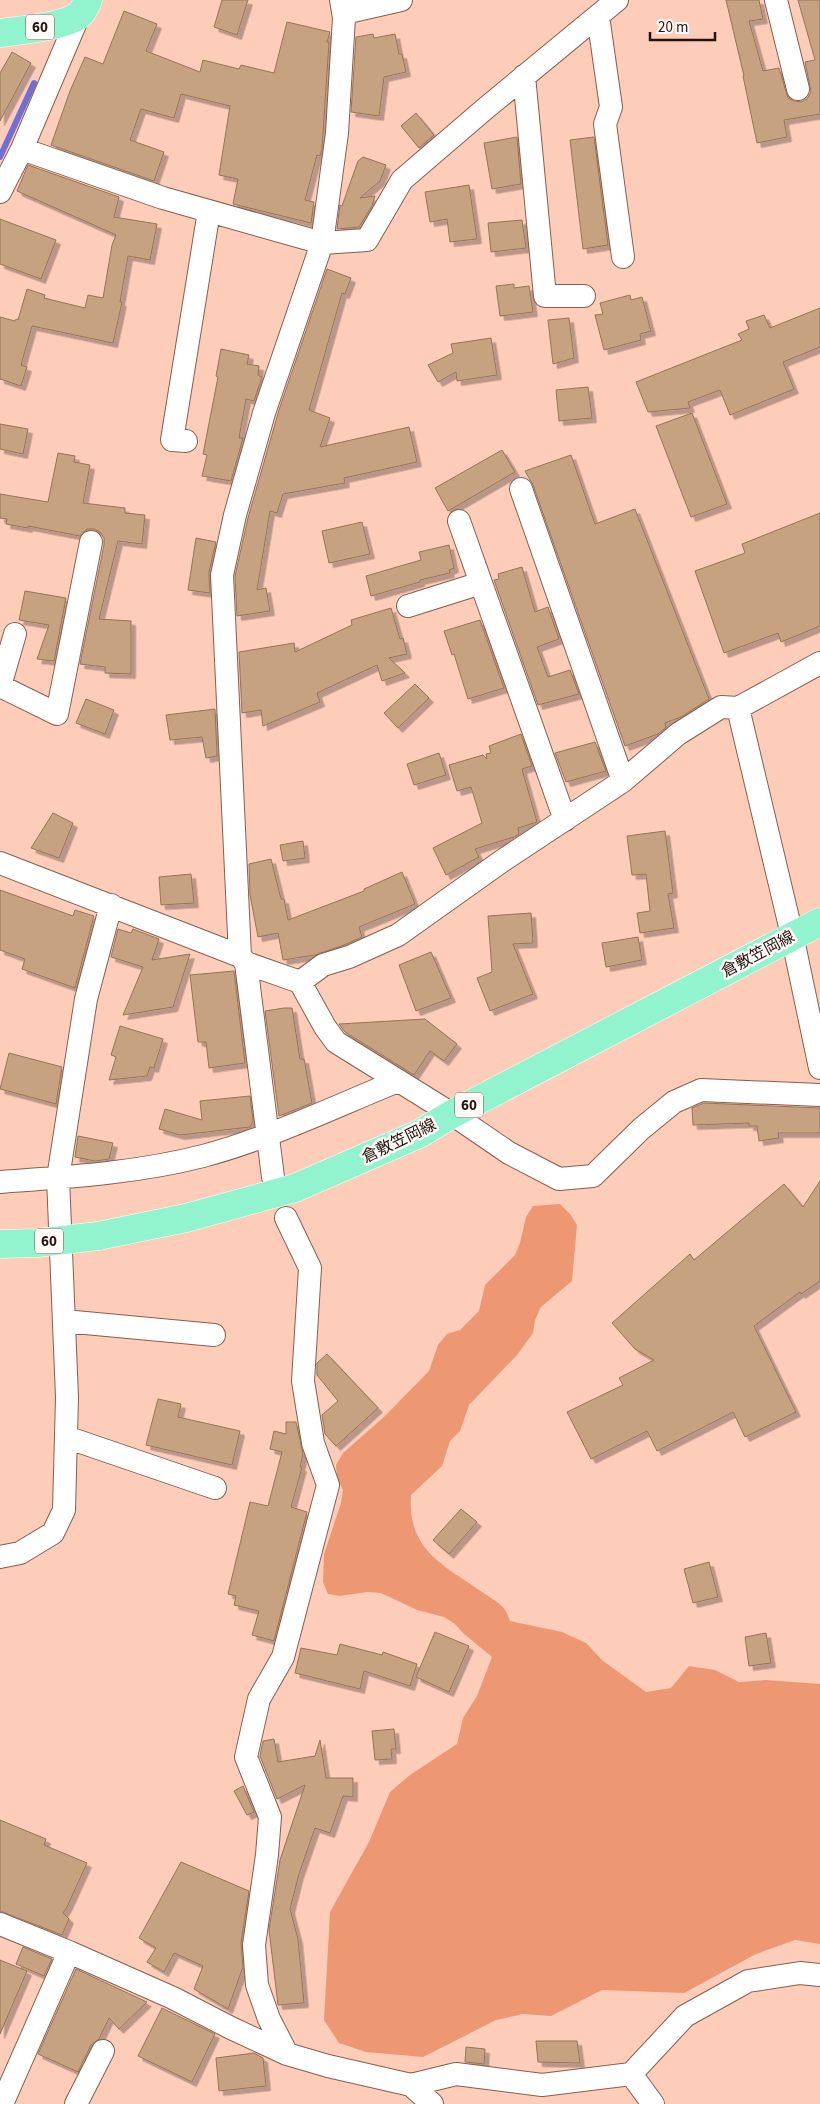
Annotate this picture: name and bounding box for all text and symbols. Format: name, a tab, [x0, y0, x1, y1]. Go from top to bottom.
scale bar	[650, 10, 715, 42]
road number: 60	[26, 15, 54, 40]
text: 20 m	[658, 17, 688, 38]
street label: 倉敷笠岡線	[718, 926, 798, 982]
road number: 60	[455, 1092, 483, 1118]
street label: 倉敷笠岡線	[358, 1114, 440, 1168]
road number: 60	[35, 1228, 63, 1254]

